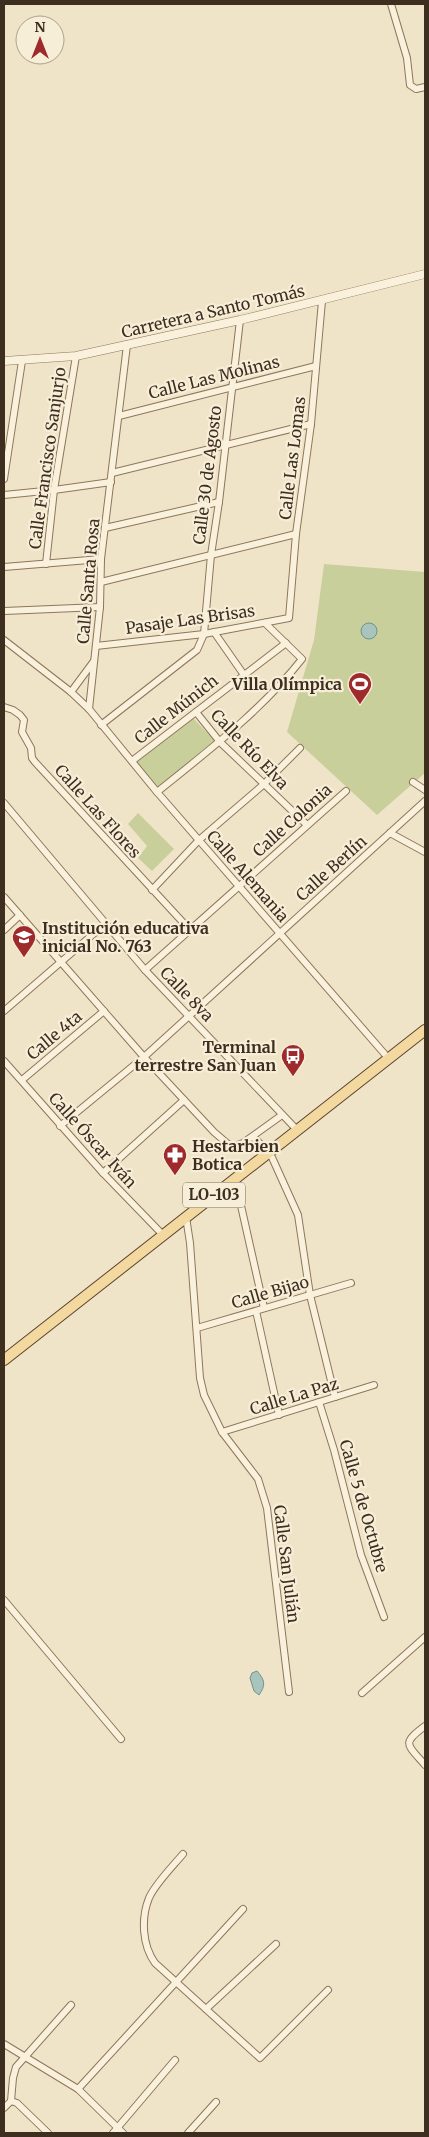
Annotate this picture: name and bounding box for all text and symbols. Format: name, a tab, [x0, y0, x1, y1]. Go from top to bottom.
north arrow	[15, 15, 65, 65]
text: N	[34, 18, 46, 36]
street label: Carretera a Santo Tomás	[119, 280, 307, 342]
street label: Calle Las Molinas	[146, 351, 282, 403]
street label: Calle Francisco Sanjurjo	[24, 366, 70, 550]
street label: Calle Las Lomas	[275, 395, 309, 521]
street label: Calle 30 de Agosto	[189, 405, 225, 545]
street label: Calle Santa Rosa	[73, 517, 103, 645]
street label: Pasaje Las Brisas	[124, 600, 256, 638]
street label: Calle Múnich	[130, 670, 222, 748]
sports icon: Villa Olímpica	[347, 671, 373, 705]
place label: Villa Olímpica	[231, 674, 342, 694]
street label: Calle Río Elva	[207, 705, 293, 793]
street label: Calle Las Flores	[51, 760, 145, 862]
street label: Calle Colonia	[248, 779, 336, 861]
street label: Calle Alemania	[203, 826, 294, 926]
street label: Calle Berlín	[291, 831, 371, 905]
place label: Institución educativa inicial No. 763	[42, 918, 209, 956]
school or university icon: Institución educativa inicial No. 763	[11, 924, 37, 958]
street label: Calle 8va	[156, 962, 218, 1026]
street label: Calle 4ta	[22, 1006, 86, 1064]
place label: Terminal terrestre San Juan	[134, 1037, 276, 1075]
bus stop icon: Terminal terrestre San Juan	[280, 1043, 306, 1077]
street label: Calle Óscar Iván	[45, 1088, 142, 1192]
place label: Hestarbien Botica	[192, 1136, 279, 1174]
pharmacy icon: Hestarbien Botica	[162, 1142, 188, 1176]
road number: LO-103	[183, 1182, 245, 1208]
street label: Calle Bijao	[229, 1271, 311, 1313]
street label: Calle La Paz	[247, 1373, 341, 1419]
street label: Calle 5 de Octubre	[335, 1437, 393, 1575]
street label: Calle San Julián	[270, 1504, 304, 1625]

